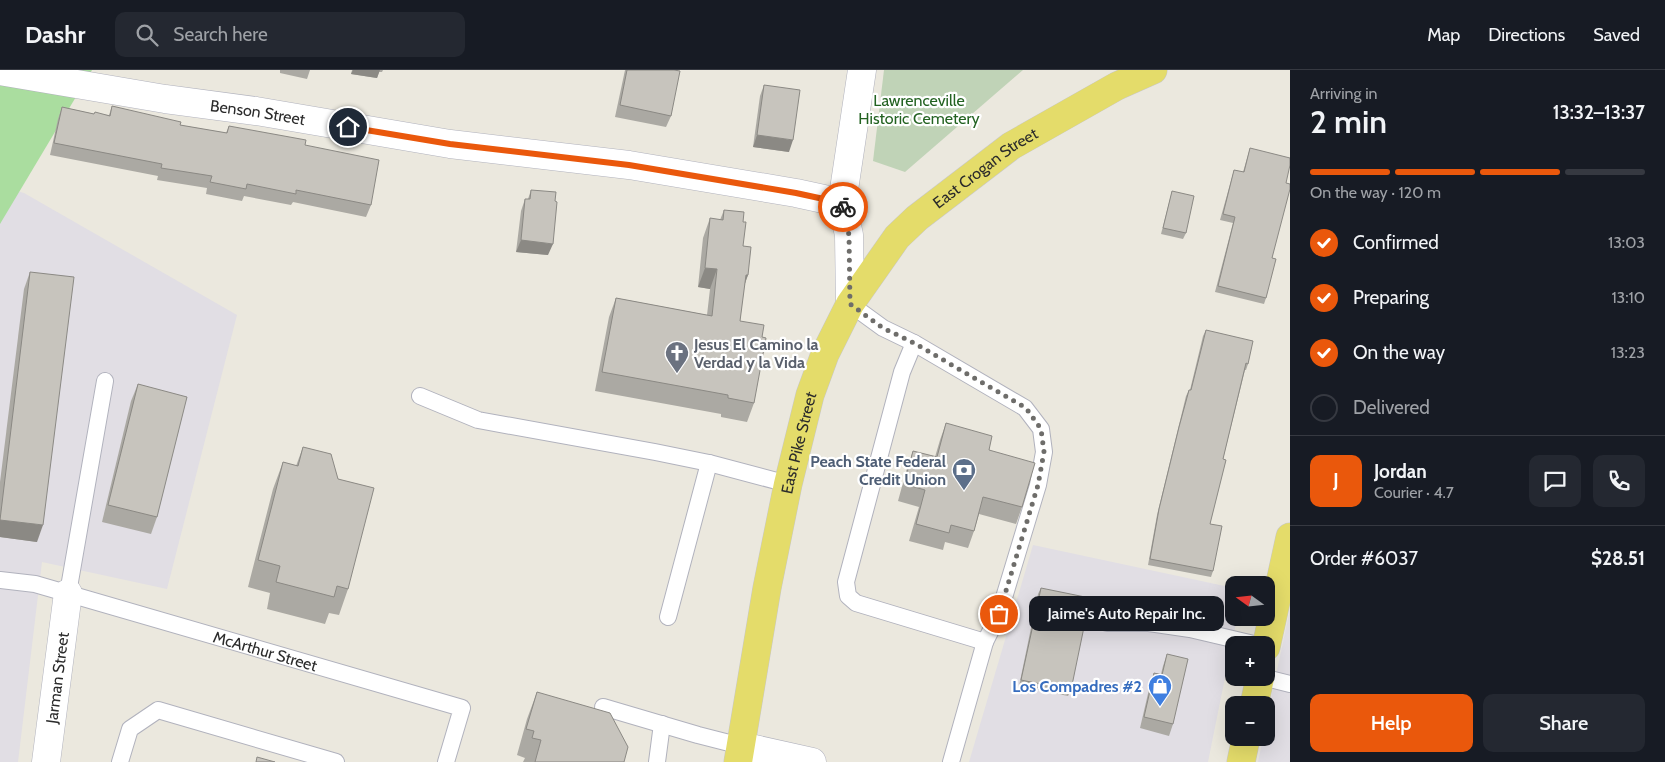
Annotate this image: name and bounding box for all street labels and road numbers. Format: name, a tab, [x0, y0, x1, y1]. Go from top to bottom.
street label: Benson Street	[209, 96, 307, 129]
street label: East Crogan Street	[929, 123, 1041, 212]
street label: East Pike Street	[777, 388, 820, 495]
street label: McArthur Street	[211, 627, 320, 675]
street label: Jarman Street	[41, 630, 72, 726]

